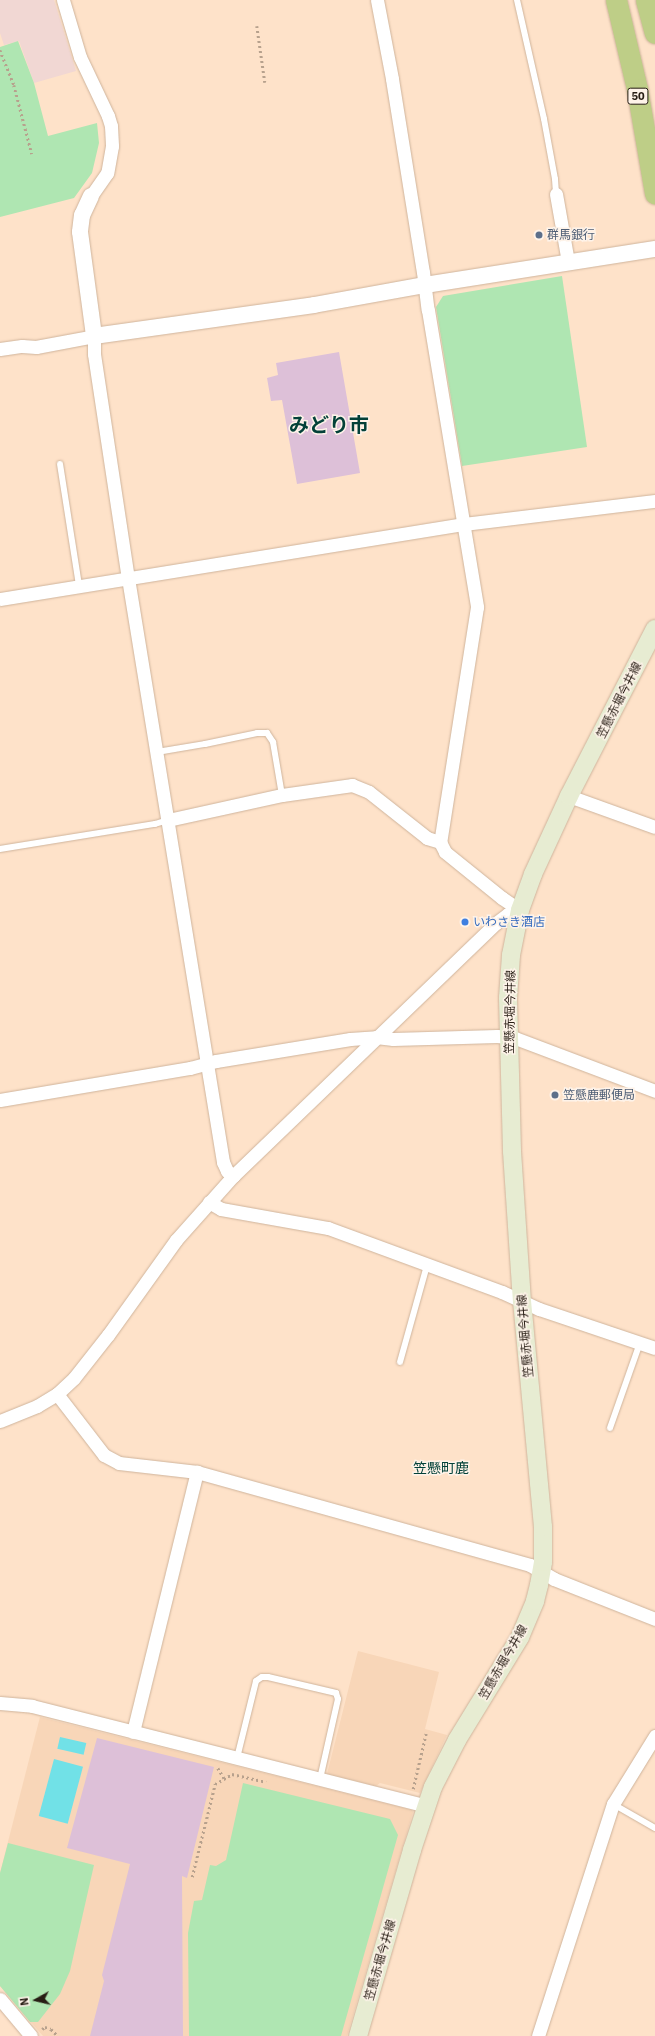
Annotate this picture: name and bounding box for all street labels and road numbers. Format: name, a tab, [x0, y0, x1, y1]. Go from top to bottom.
road number: 50	[627, 87, 649, 105]
street label: 笠懸赤堀今井線	[594, 659, 644, 741]
street label: 笠懸赤堀今井線	[502, 970, 518, 1054]
street label: 笠懸赤堀今井線	[514, 1294, 536, 1378]
street label: 笠懸赤堀今井線	[476, 1622, 530, 1702]
street label: 笠懸赤堀今井線	[362, 1918, 398, 2002]

